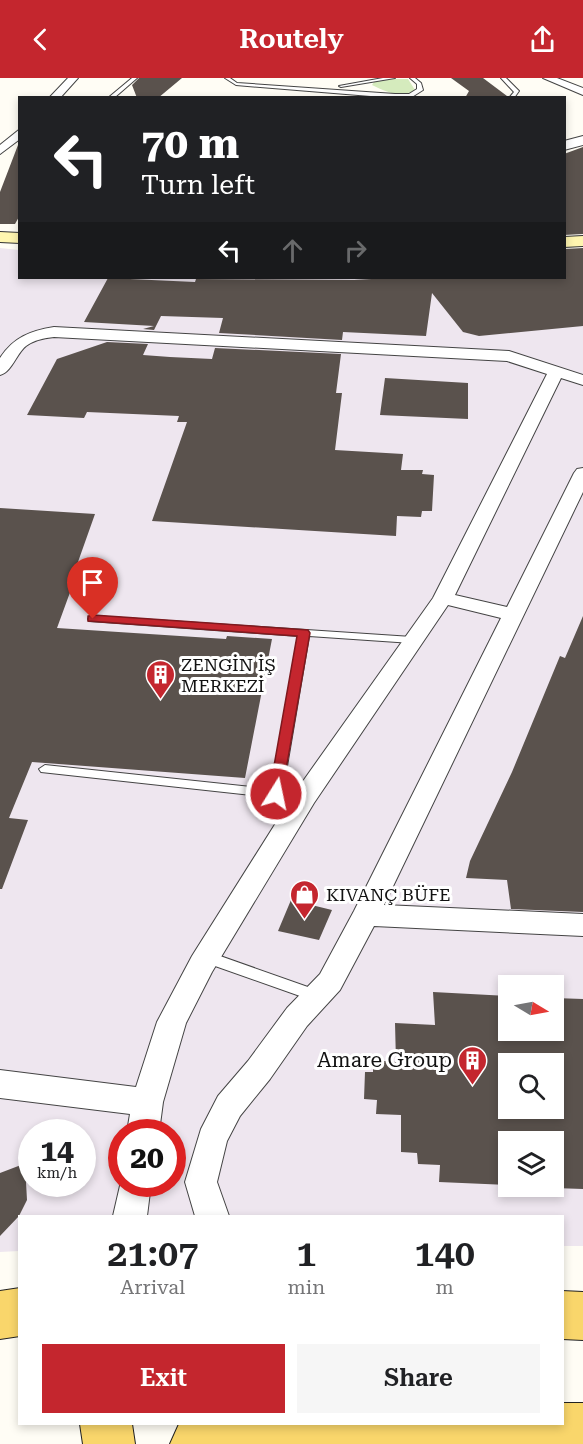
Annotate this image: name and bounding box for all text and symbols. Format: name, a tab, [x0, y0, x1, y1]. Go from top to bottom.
icon: back	[24, 23, 57, 56]
text: Routely	[239, 23, 344, 55]
icon: share	[526, 23, 559, 56]
text: 70 m	[141, 119, 239, 168]
icon: left	[42, 120, 120, 198]
text: Turn left	[141, 169, 255, 201]
icon: left	[213, 234, 246, 267]
icon: ahead	[276, 234, 309, 267]
icon: right	[339, 234, 372, 267]
pin	[67, 557, 118, 619]
icon: arrive	[76, 566, 109, 599]
place label: ZENGİN İŞ MERKEZİ	[181, 654, 276, 696]
building icon: ZENGİN İŞ MERKEZİ	[144, 658, 176, 700]
position arrow	[244, 762, 308, 826]
shop icon: KIVANÇ BÜFE	[289, 878, 321, 920]
place label: KIVANÇ BÜFE	[326, 884, 451, 905]
north arrow	[498, 975, 564, 1041]
map controls	[498, 975, 564, 1197]
building icon: Amare Group	[457, 1044, 489, 1086]
place label: Amare Group	[317, 1048, 452, 1072]
button: search	[498, 1053, 564, 1119]
speed limit sign: 20	[108, 1119, 186, 1197]
button: layers	[498, 1131, 564, 1197]
text: 14	[40, 1133, 74, 1168]
text: km/h	[37, 1164, 77, 1182]
text: 21:07	[107, 1233, 198, 1275]
text: 1	[296, 1233, 316, 1275]
text: 140	[414, 1233, 475, 1275]
text: Arrival	[120, 1275, 185, 1299]
text: min	[288, 1275, 325, 1299]
text: m	[435, 1275, 454, 1299]
button: Exit	[42, 1344, 285, 1413]
button: Share	[297, 1344, 540, 1413]

